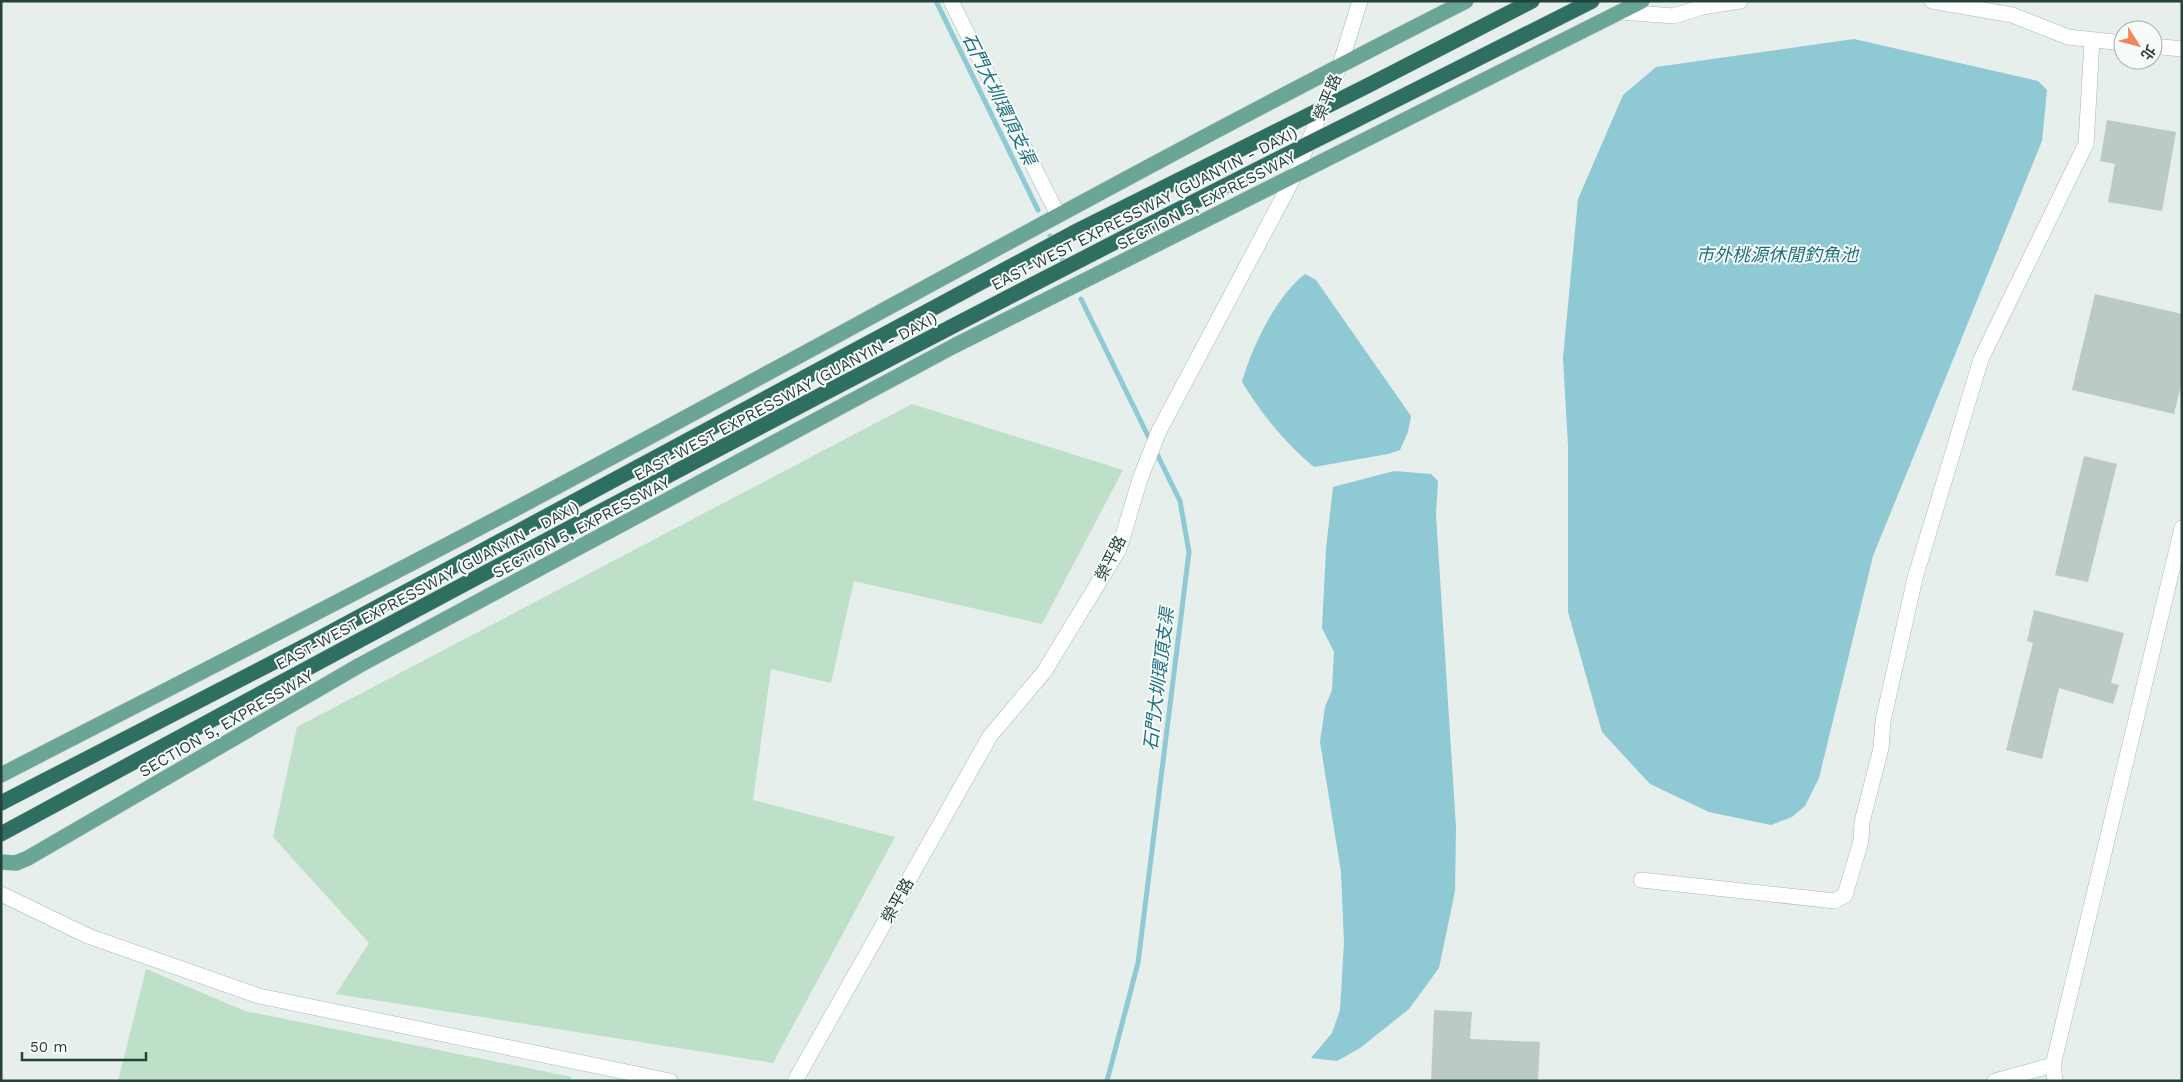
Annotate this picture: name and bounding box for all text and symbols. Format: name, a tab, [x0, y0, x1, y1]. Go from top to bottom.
north arrow	[2113, 20, 2163, 70]
water label: 石門大圳環頂支渠	[958, 29, 1042, 171]
text: 北	[2138, 42, 2159, 63]
street label: 榮平路	[1310, 71, 1345, 123]
street label: EAST-WEST EXPRESSWAY (GUANYIN - DAXI)	[988, 123, 1300, 294]
street label: SECTION 5, EXPRESSWAY	[1114, 147, 1299, 254]
water label: 市外桃源休閒釣魚池	[1696, 244, 1860, 265]
street label: EAST-WEST EXPRESSWAY (GUANYIN - DAXI)	[630, 308, 940, 485]
street label: SECTION 5, EXPRESSWAY	[489, 473, 673, 582]
street label: EAST-WEST EXPRESSWAY (GUANYIN - DAXI)	[272, 497, 582, 674]
street label: 榮平路	[1091, 533, 1130, 584]
water label: 石門大圳環頂支渠	[1139, 603, 1178, 752]
street label: SECTION 5, EXPRESSWAY	[136, 666, 317, 781]
street label: 榮平路	[877, 875, 917, 926]
scale bar	[22, 1030, 146, 1062]
text: 50 m	[30, 1038, 67, 1056]

